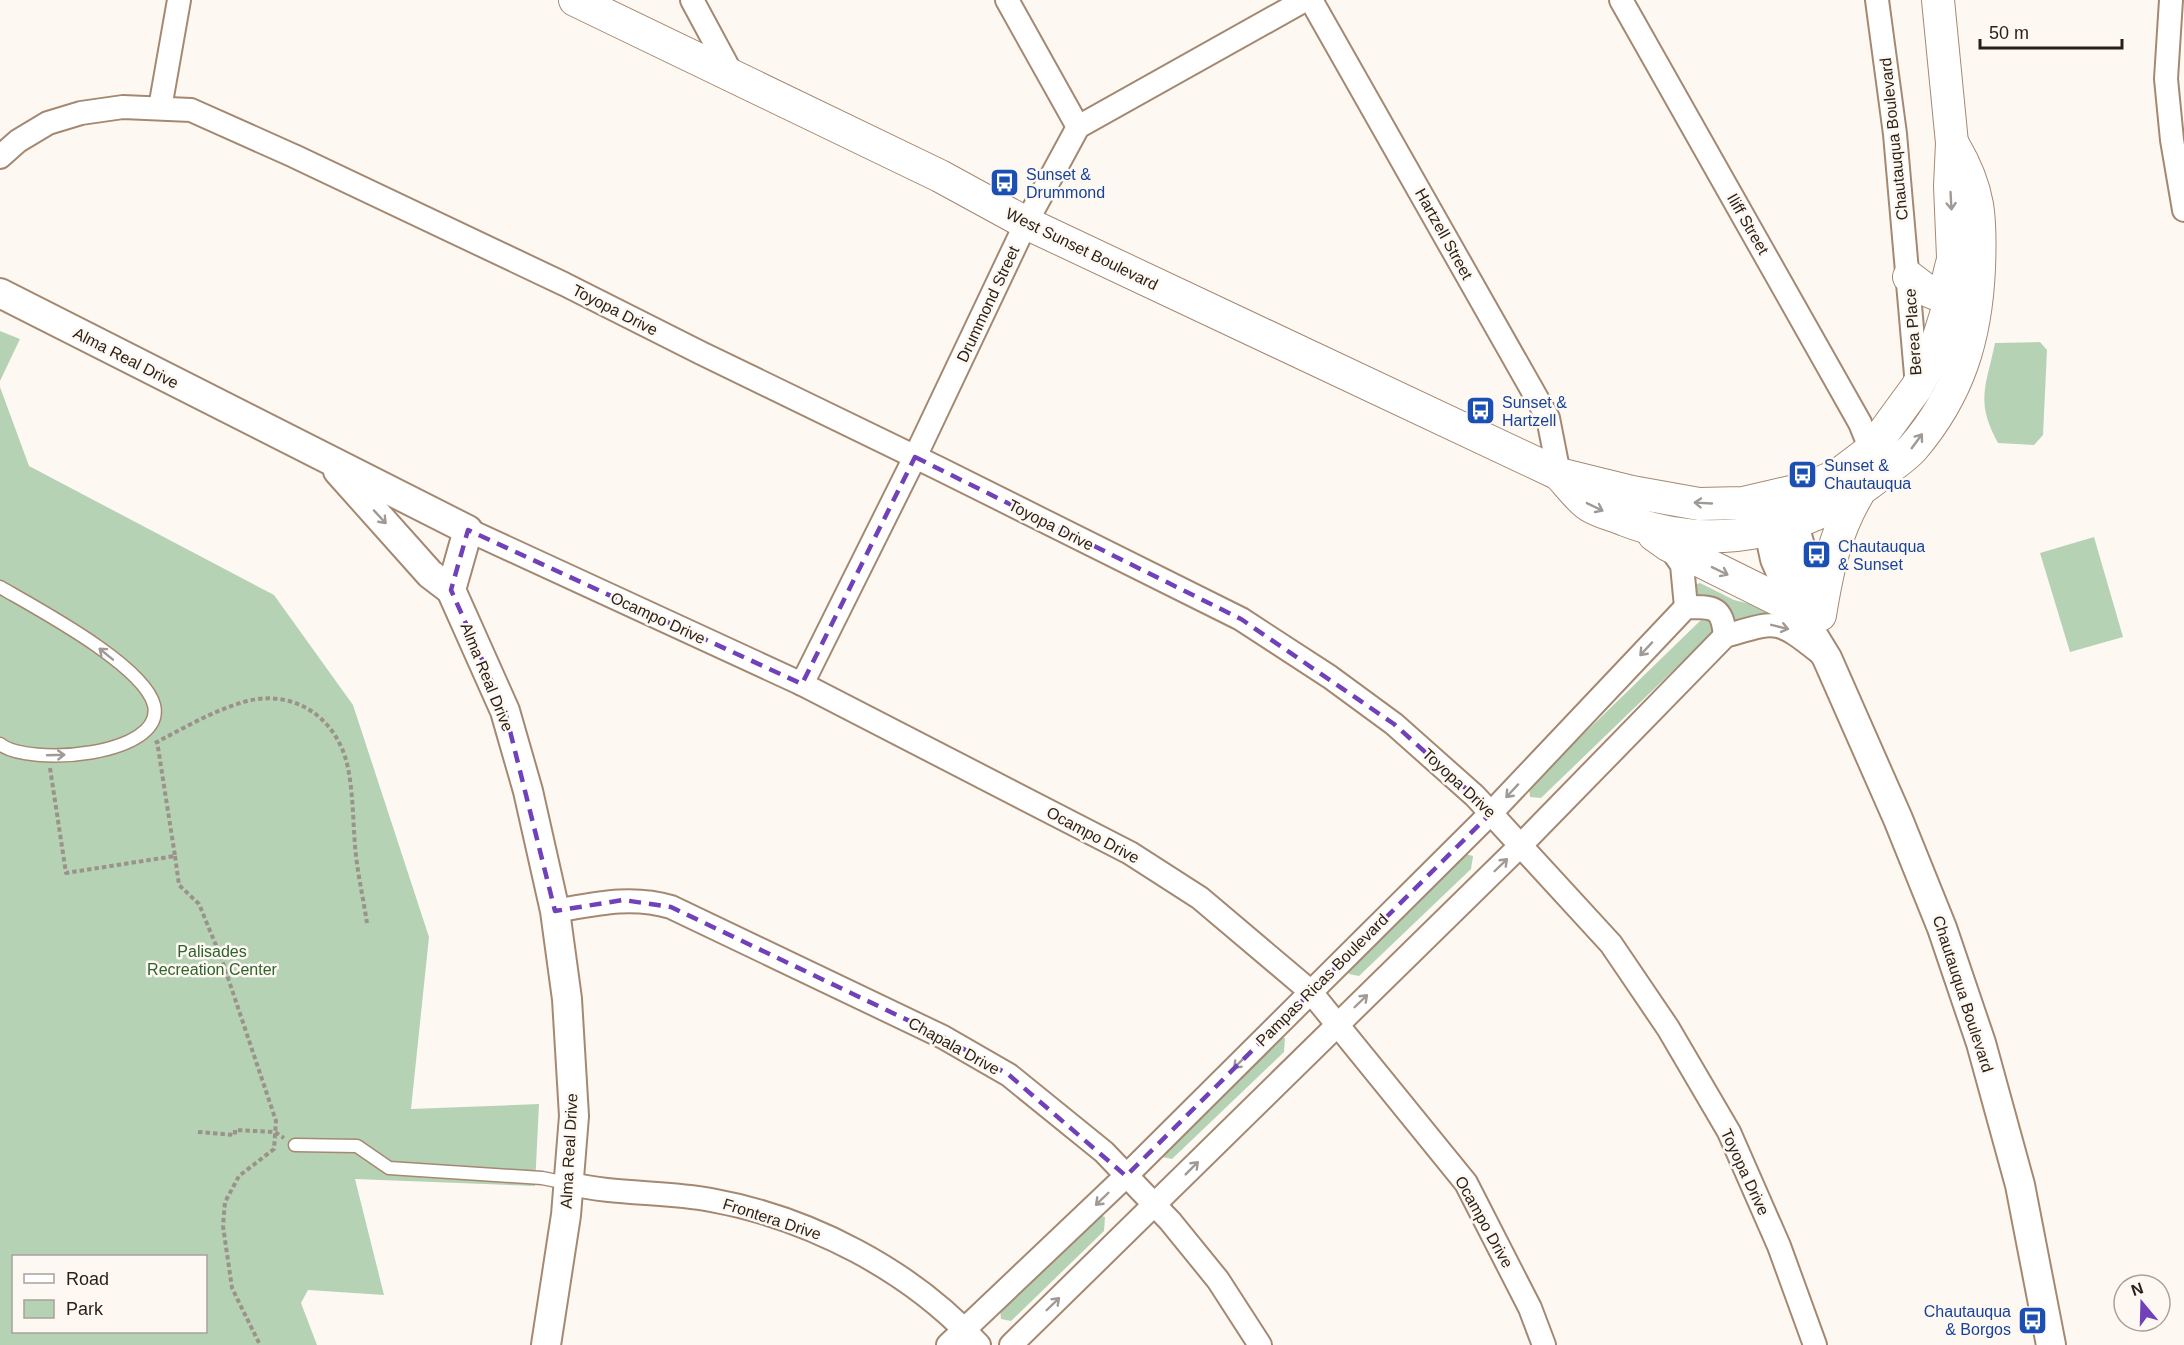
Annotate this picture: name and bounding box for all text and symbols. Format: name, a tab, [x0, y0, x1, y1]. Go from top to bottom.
scale bar	[1980, 12, 2122, 50]
text: 50 m	[1989, 23, 2029, 43]
street label: Chautauqua Boulevard	[1877, 57, 1911, 221]
place label: Sunset & Drummond	[1026, 166, 1105, 201]
bus stop icon: Sunset & Drummond	[989, 167, 1021, 199]
street label: Hartzell Street	[1412, 186, 1476, 283]
street label: Iliff Street	[1724, 191, 1772, 258]
one-way arrow	[1945, 191, 1956, 211]
street label: West Sunset Boulevard	[1003, 205, 1161, 293]
street label: Drummond Street	[954, 243, 1023, 365]
street label: Toyopa Drive	[570, 281, 661, 339]
street label: Berea Place	[1901, 288, 1925, 376]
street label: Alma Real Drive	[71, 324, 181, 392]
place label: Sunset & Hartzell	[1502, 394, 1567, 429]
bus stop icon: Sunset & Hartzell	[1465, 395, 1497, 427]
one-way arrow	[1911, 434, 1923, 450]
place label: Sunset & Chautauqua	[1824, 457, 1911, 492]
bus stop icon: Sunset & Chautauqua	[1787, 458, 1819, 490]
street label: Toyopa Drive	[1006, 496, 1097, 554]
one-way arrow	[1694, 498, 1714, 509]
one-way arrow	[1586, 502, 1604, 514]
one-way arrow	[373, 510, 387, 525]
place label: Chautauqua & Sunset	[1838, 538, 1925, 573]
bus stop icon: Chautauqua & Sunset	[1801, 539, 1833, 571]
one-way arrow	[1711, 565, 1729, 577]
street label: Ocampo Drive	[608, 589, 708, 647]
street label: Alma Real Drive	[457, 620, 517, 734]
one-way arrow	[1770, 621, 1789, 633]
one-way arrow	[1639, 642, 1653, 657]
one-way arrow	[98, 648, 114, 661]
street label: Toyopa Drive	[1419, 745, 1499, 821]
one-way arrow	[45, 749, 65, 761]
one-way arrow	[1505, 783, 1519, 798]
street label: Ocampo Drive	[1044, 803, 1142, 867]
one-way arrow	[1493, 858, 1508, 873]
street label: Pampas Ricas Boulevard	[1252, 910, 1392, 1050]
street label: Chautauqua Boulevard	[1930, 914, 1996, 1074]
park label: Palisades Recreation Center	[147, 943, 278, 978]
one-way arrow	[1353, 994, 1368, 1009]
street label: Chapala Drive	[906, 1014, 1003, 1078]
one-way arrow	[1232, 1054, 1247, 1069]
street label: Alma Real Drive	[557, 1093, 581, 1209]
street label: Toyopa Drive	[1718, 1126, 1772, 1218]
one-way arrow	[1184, 1160, 1199, 1175]
street label: Ocampo Drive	[1452, 1173, 1516, 1271]
one-way arrow	[1094, 1192, 1109, 1207]
street label: Frontera Drive	[721, 1195, 823, 1243]
legend	[12, 1255, 207, 1333]
text: Road	[66, 1269, 109, 1289]
north arrow	[2112, 1273, 2172, 1333]
text: N	[2129, 1279, 2146, 1299]
one-way arrow	[1045, 1297, 1060, 1311]
text: Park	[66, 1299, 104, 1319]
place label: Chautauqua & Borgos	[1924, 1303, 2011, 1338]
bus stop icon: Chautauqua & Borgos	[2016, 1304, 2048, 1336]

